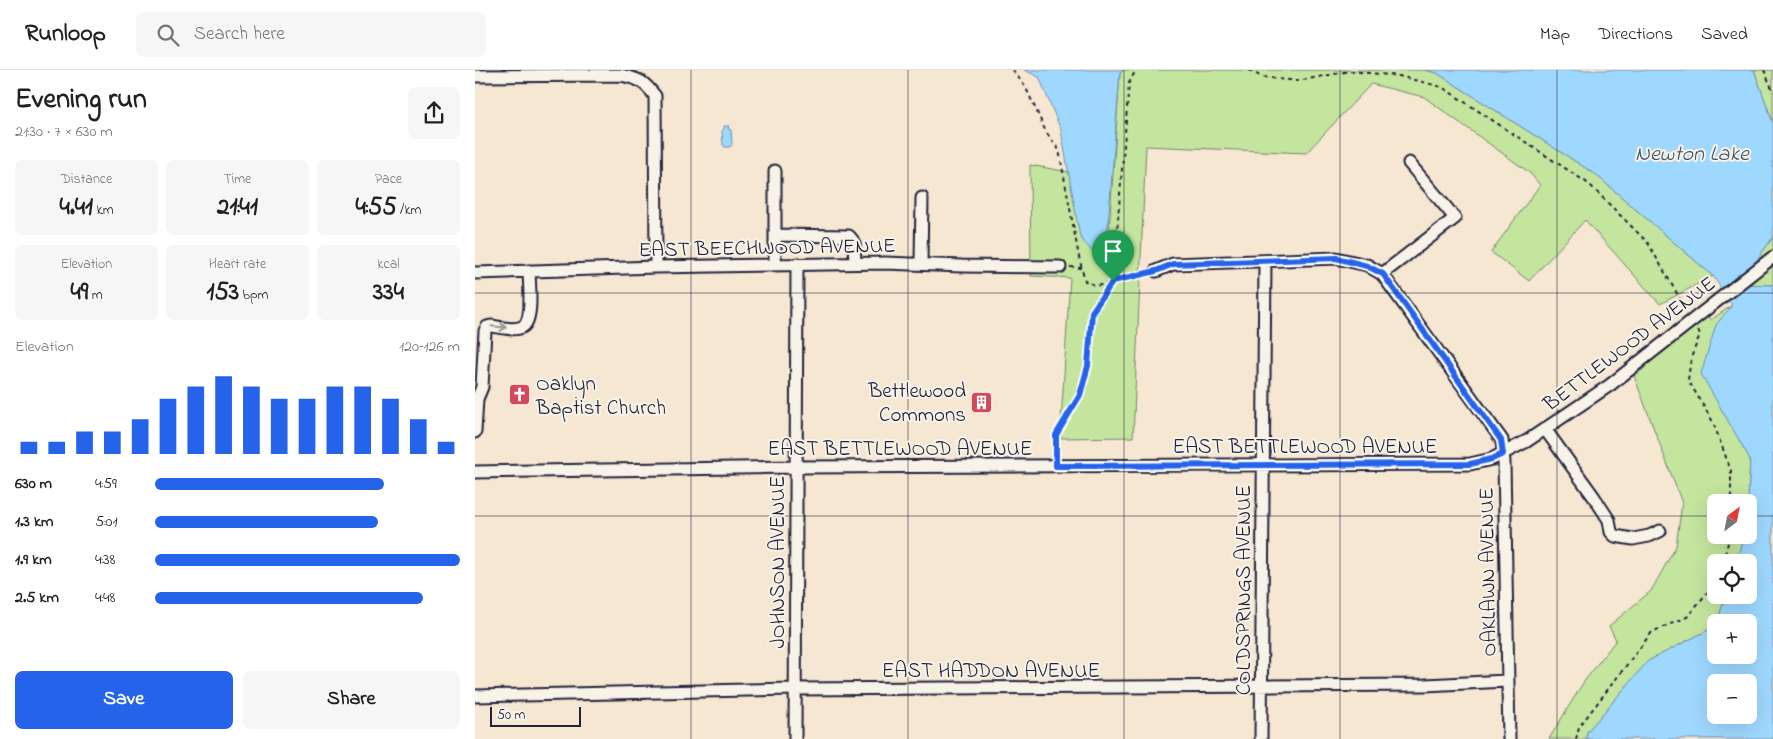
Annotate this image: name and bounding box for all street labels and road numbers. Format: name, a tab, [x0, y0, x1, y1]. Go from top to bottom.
street label: EAST BEECHWOOD AVENUE	[638, 232, 896, 266]
street label: BETTLEWOOD AVENUE	[1537, 270, 1723, 420]
street label: EAST BETTLEWOOD AVENUE	[1172, 433, 1438, 463]
street label: EAST BETTLEWOOD AVENUE	[767, 435, 1033, 465]
street label: JOHNSON AVENUE	[764, 476, 794, 648]
street label: COLDSPRINGS AVENUE	[1230, 485, 1260, 695]
street label: OAKLAWN AVENUE	[1473, 487, 1505, 657]
street label: EAST HADDON AVENUE	[882, 657, 1100, 687]

